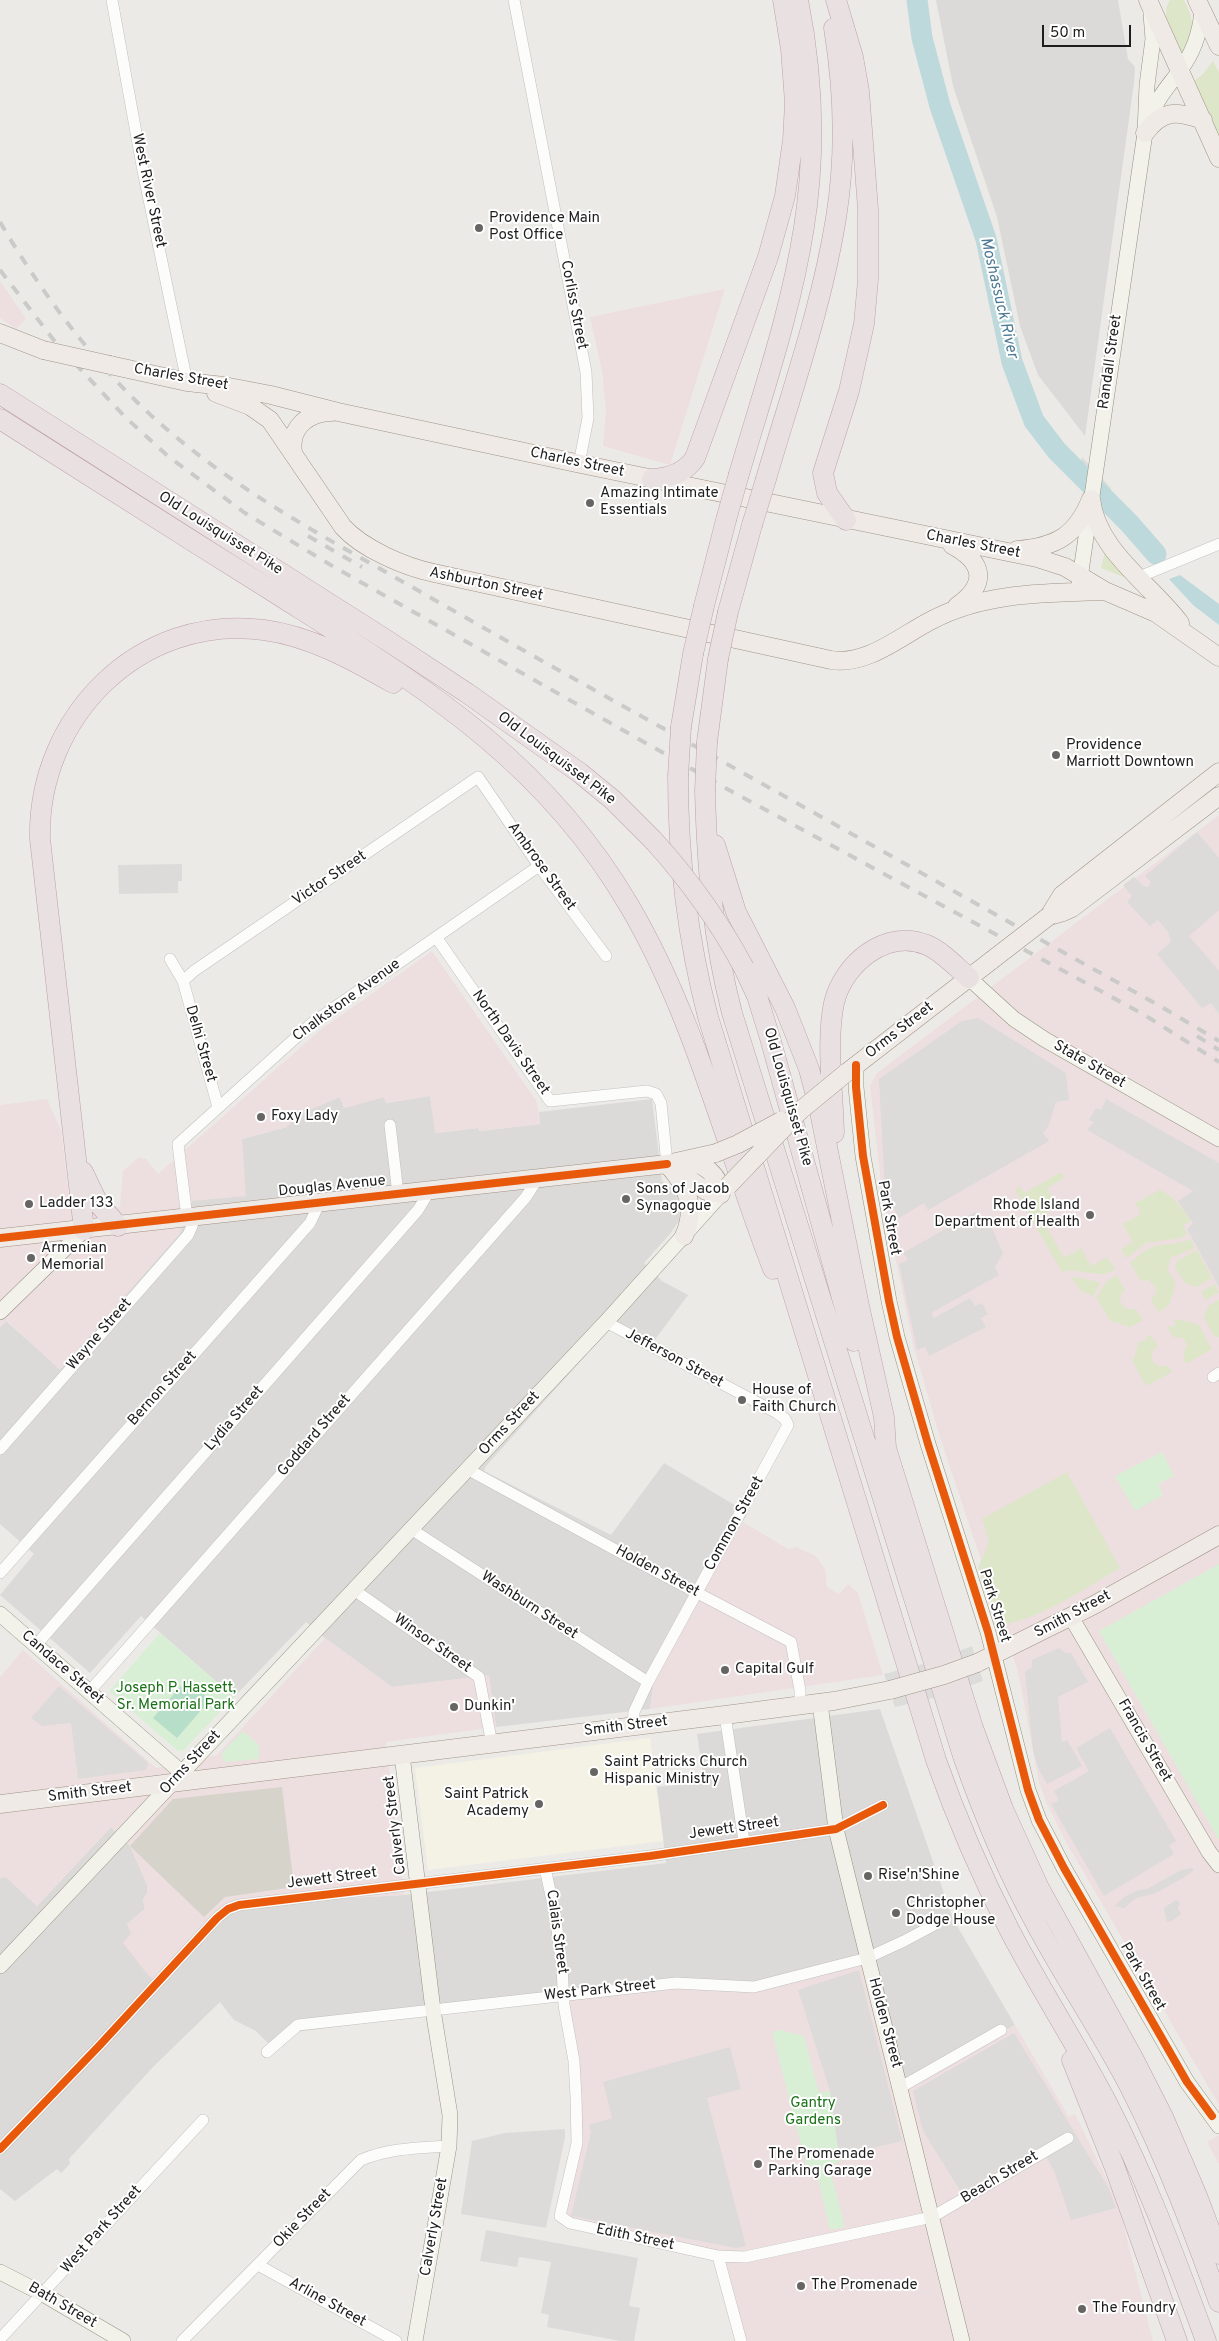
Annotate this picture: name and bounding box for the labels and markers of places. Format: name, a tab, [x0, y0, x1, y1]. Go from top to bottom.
place label: Providence Main Post Office	[489, 210, 600, 245]
marker: Providence Main Post Office	[473, 222, 485, 234]
place label: Amazing Intimate Essentials	[600, 485, 719, 520]
marker: Amazing Intimate Essentials	[584, 497, 596, 509]
place label: Providence Marriott Downtown	[1066, 737, 1194, 772]
marker: Providence Marriott Downtown	[1050, 749, 1062, 761]
place label: Foxy Lady	[271, 1108, 338, 1126]
marker: Foxy Lady	[255, 1111, 267, 1123]
place label: Sons of Jacob Synagogue	[636, 1181, 729, 1216]
marker: Sons of Jacob Synagogue	[620, 1193, 632, 1205]
place label: Ladder 133	[39, 1195, 114, 1213]
place label: Rhode Island Department of Health	[934, 1197, 1080, 1232]
marker: Ladder 133	[23, 1198, 35, 1210]
marker: Rhode Island Department of Health	[1084, 1209, 1096, 1221]
place label: Armenian Memorial	[41, 1240, 107, 1275]
marker: Armenian Memorial	[25, 1252, 37, 1264]
place label: House of Faith Church	[752, 1382, 836, 1417]
marker: House of Faith Church	[736, 1394, 748, 1406]
place label: Capital Gulf	[735, 1661, 814, 1679]
marker: Capital Gulf	[719, 1664, 731, 1676]
place label: Dunkin'	[464, 1698, 515, 1716]
marker: Dunkin'	[448, 1701, 460, 1713]
place label: Saint Patricks Church Hispanic Ministry	[604, 1754, 747, 1789]
marker: Saint Patricks Church Hispanic Ministry	[588, 1766, 600, 1778]
place label: Saint Patrick Academy	[444, 1786, 529, 1821]
marker: Saint Patrick Academy	[533, 1798, 545, 1810]
place label: Rise'n'Shine	[878, 1867, 960, 1885]
marker: Rise'n'Shine	[862, 1870, 874, 1882]
place label: Christopher Dodge House	[906, 1895, 995, 1930]
marker: Christopher Dodge House	[890, 1907, 902, 1919]
place label: The Promenade Parking Garage	[768, 2146, 874, 2181]
marker: The Promenade Parking Garage	[752, 2158, 764, 2170]
place label: The Promenade	[811, 2277, 917, 2295]
marker: The Promenade	[795, 2280, 807, 2292]
place label: The Foundry	[1092, 2300, 1176, 2318]
marker: The Foundry	[1076, 2303, 1088, 2315]

